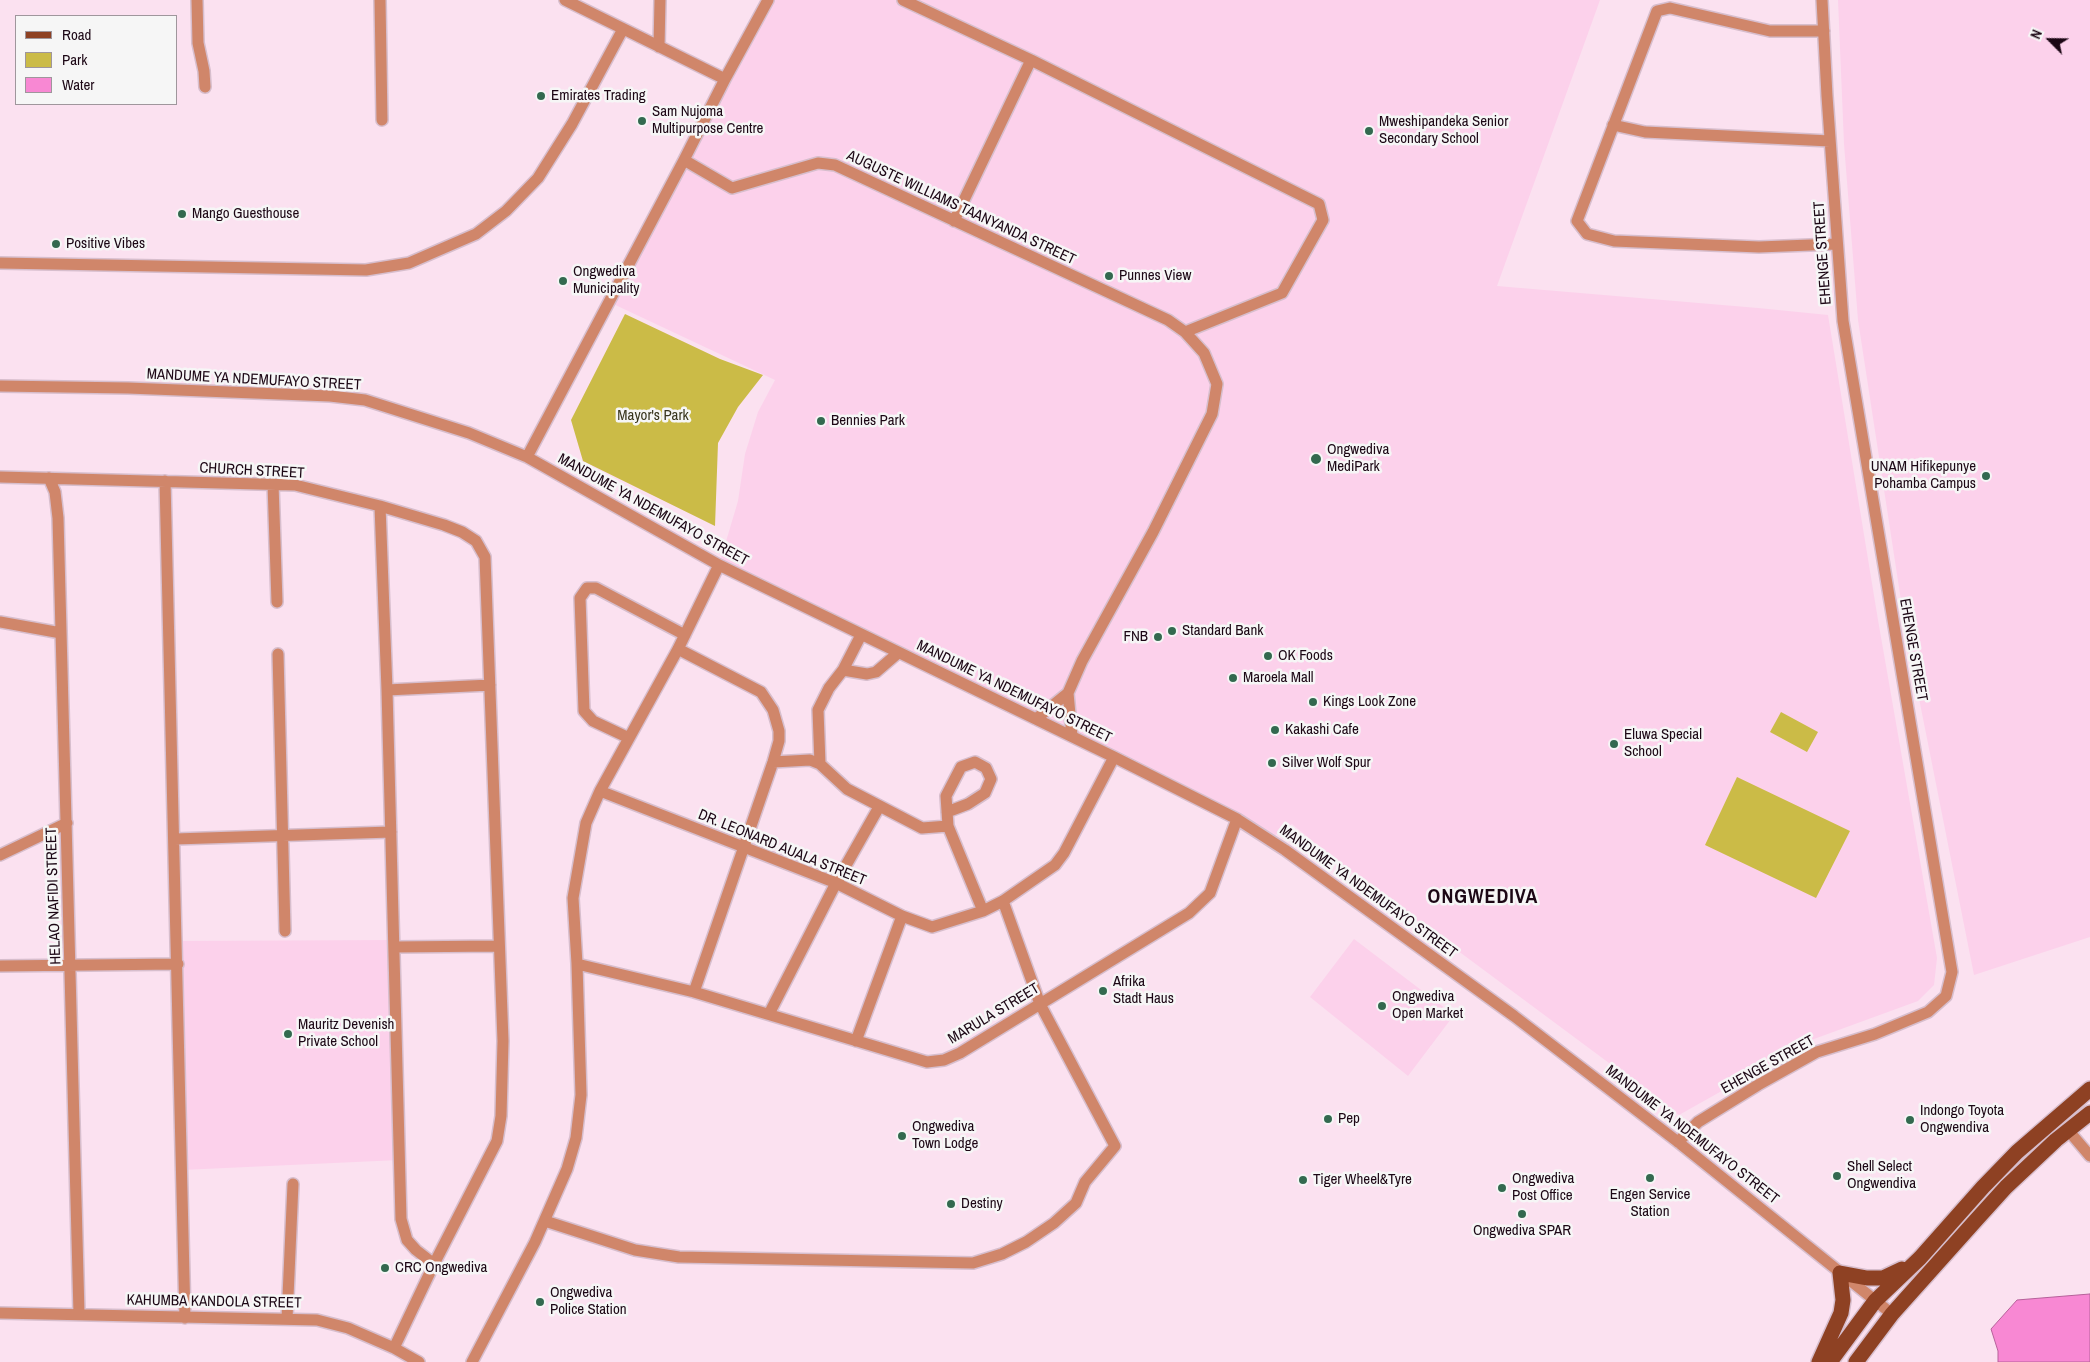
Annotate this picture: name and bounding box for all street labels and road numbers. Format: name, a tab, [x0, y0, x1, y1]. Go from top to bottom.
street label: AUGUSTE WILLIAMS TAANYANDA STREET	[844, 147, 1078, 269]
street label: EHENGE STREET	[1810, 201, 1836, 305]
street label: MANDUME YA NDEMUFAYO STREET	[146, 365, 362, 395]
street label: MANDUME YA NDEMUFAYO STREET	[555, 450, 751, 570]
street label: CHURCH STREET	[199, 459, 305, 483]
street label: EHENGE STREET	[1895, 597, 1931, 703]
street label: MANDUME YA NDEMUFAYO STREET	[914, 637, 1114, 747]
street label: DR. LEONARD AUALA STREET	[695, 806, 869, 890]
street label: MANDUME YA NDEMUFAYO STREET	[1276, 822, 1460, 962]
street label: HELAO NAFIDI STREET	[43, 827, 65, 965]
street label: MARULA STREET	[945, 980, 1043, 1048]
street label: EHENGE STREET	[1718, 1032, 1818, 1098]
street label: MANDUME YA NDEMUFAYO STREET	[1602, 1062, 1782, 1208]
street label: KAHUMBA KANDOLA STREET	[126, 1291, 302, 1313]

